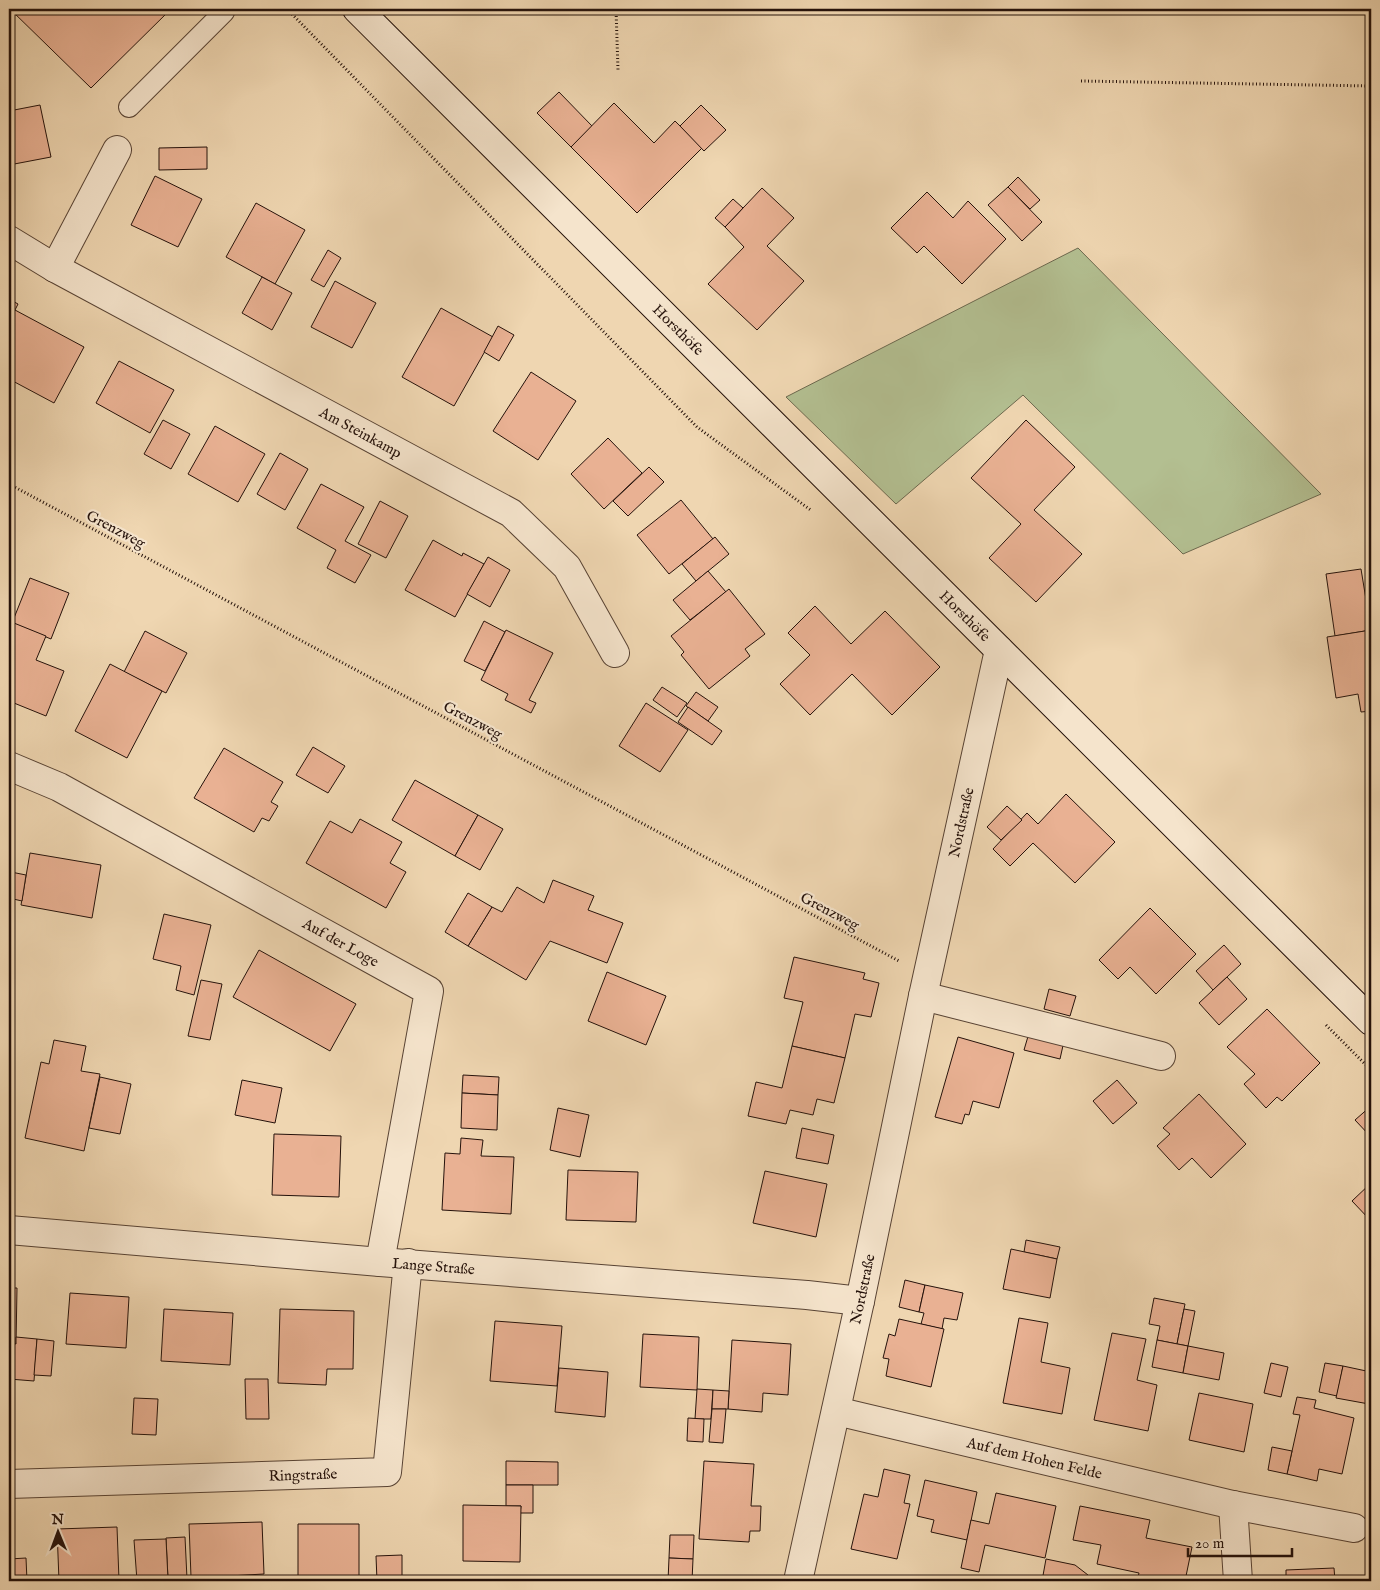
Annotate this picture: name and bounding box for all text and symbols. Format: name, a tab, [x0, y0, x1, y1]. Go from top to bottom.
street label: Horsthöfe	[648, 300, 708, 360]
street label: Am Steinkamp	[315, 402, 405, 463]
street label: Grenzweg	[83, 506, 149, 553]
street label: Horsthöfe	[935, 587, 994, 646]
street label: Grenzweg	[440, 697, 506, 744]
street label: Nordstraße	[945, 786, 979, 859]
street label: Grenzweg	[797, 888, 863, 935]
street label: Auf der Loge	[298, 914, 382, 972]
street label: Nordstraße	[846, 1252, 879, 1326]
street label: Lange Straße	[391, 1254, 476, 1279]
street label: Auf dem Hohen Felde	[964, 1433, 1104, 1484]
street label: Ringstraße	[268, 1465, 338, 1486]
north arrow	[32, 1508, 82, 1558]
text: N	[51, 1511, 64, 1529]
scale bar	[1188, 1525, 1291, 1557]
text: 20 m	[1195, 1534, 1225, 1553]

